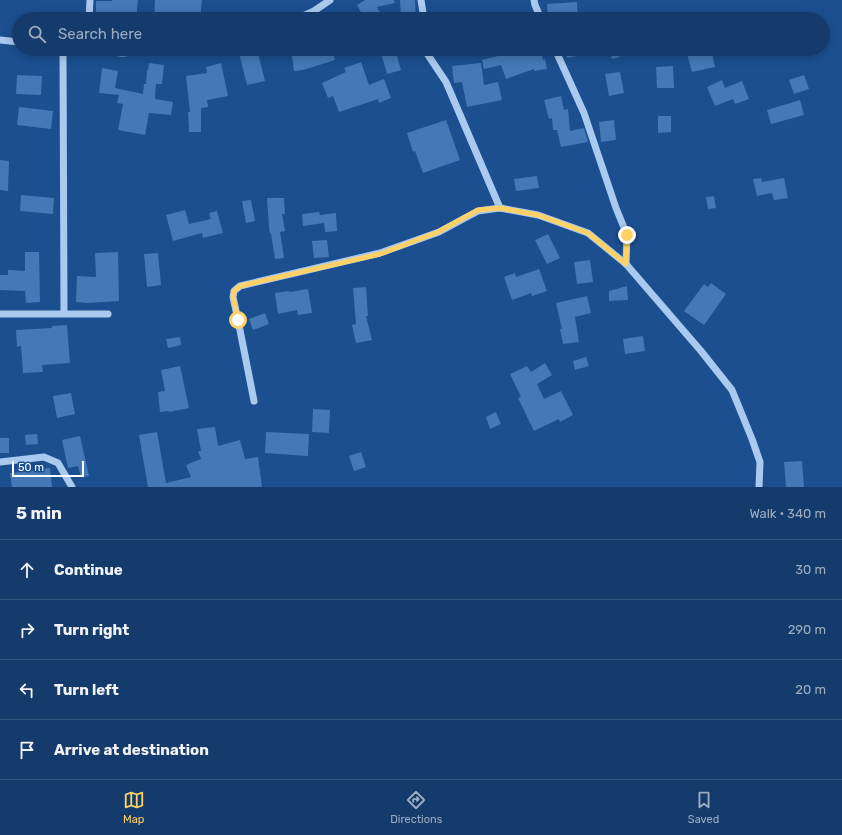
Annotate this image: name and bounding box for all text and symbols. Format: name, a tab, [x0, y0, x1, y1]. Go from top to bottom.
search box	[12, 12, 830, 56]
icon: search	[26, 23, 48, 45]
text: Search here	[58, 25, 142, 43]
route end	[618, 226, 636, 244]
route start	[229, 311, 247, 329]
scale bar	[12, 459, 84, 478]
text: 50 m	[18, 461, 44, 474]
text: 5 min	[16, 503, 62, 523]
text: Walk · 340 m	[749, 506, 826, 521]
icon: ahead	[16, 559, 38, 581]
text: Continue	[54, 561, 123, 579]
text: 30 m	[795, 562, 826, 577]
icon: right	[16, 619, 38, 641]
text: Turn right	[54, 621, 129, 639]
text: 290 m	[788, 622, 826, 637]
icon: left	[16, 679, 38, 701]
text: Turn left	[54, 681, 119, 699]
text: 20 m	[795, 682, 826, 697]
icon: arrive	[16, 739, 38, 761]
text: Arrive at destination	[54, 741, 209, 759]
tab: Map	[123, 789, 145, 826]
tab: Directions	[390, 789, 442, 826]
tab: Saved	[688, 789, 719, 826]

